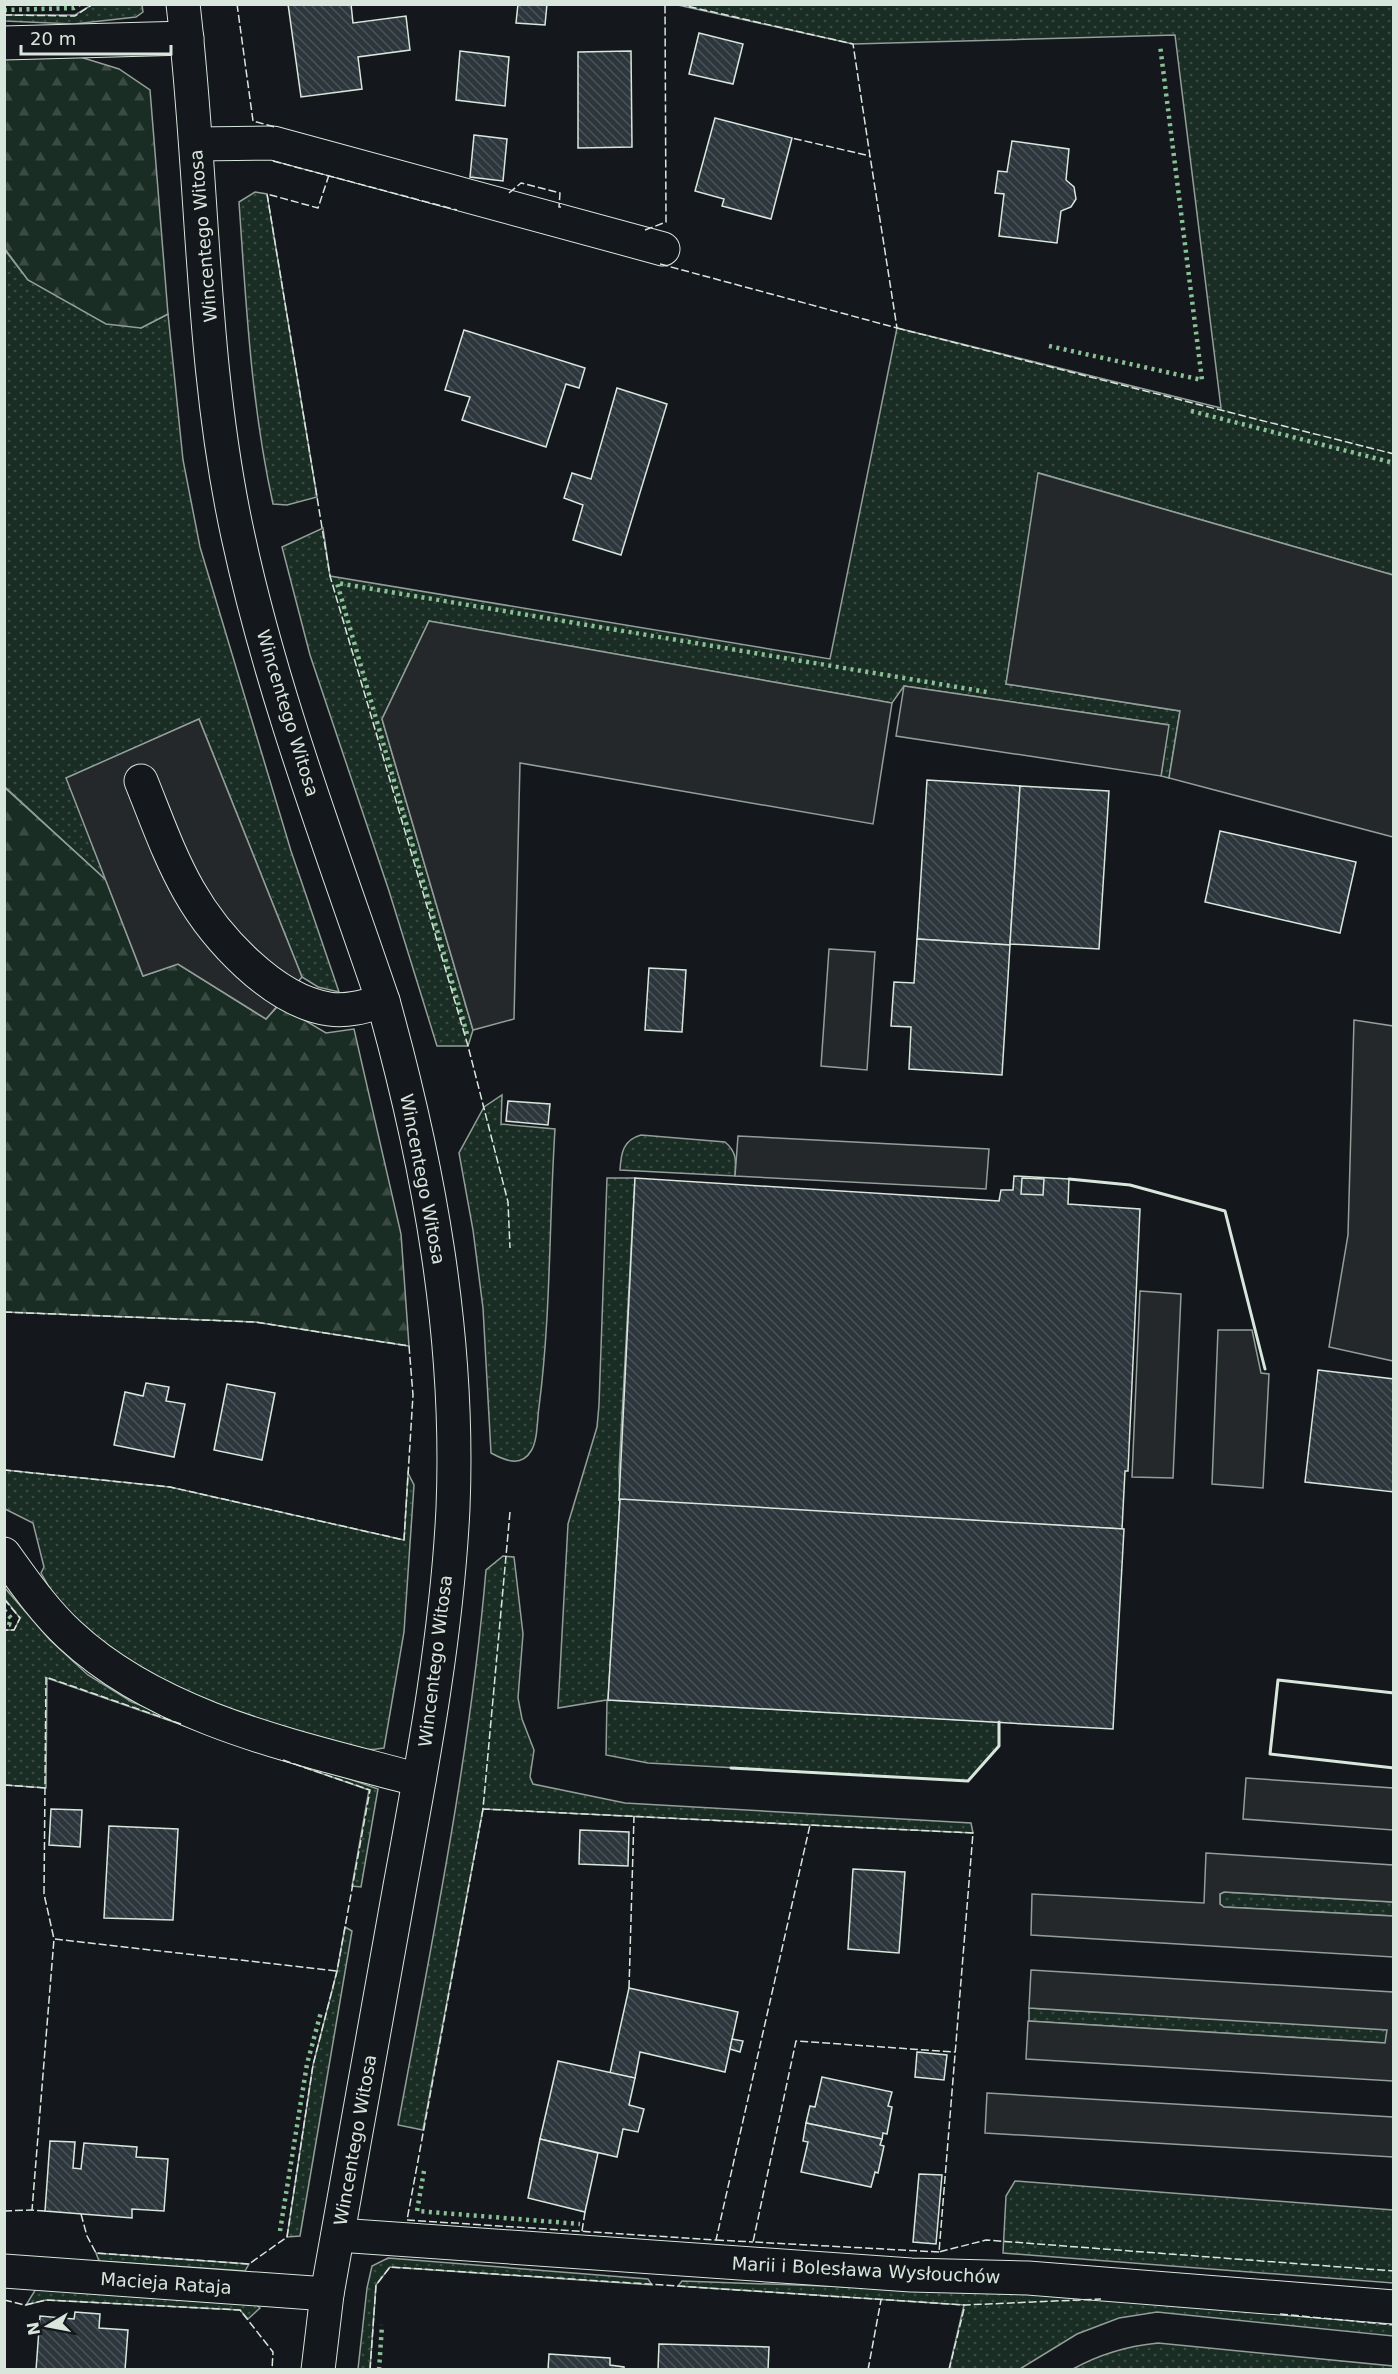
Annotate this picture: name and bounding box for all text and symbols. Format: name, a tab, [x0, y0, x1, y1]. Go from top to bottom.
scale bar	[21, 18, 171, 56]
text: 20 m	[30, 28, 76, 49]
street label: Wincentego Witosa	[185, 149, 221, 323]
street label: Wincentego Witosa	[253, 627, 323, 799]
street label: Wincentego Witosa	[396, 1092, 450, 1266]
street label: Wincentego Witosa	[414, 1574, 456, 1748]
street label: Wincentego Witosa	[330, 2053, 380, 2227]
street label: Marii i Bolesława Wysłouchów	[731, 2252, 1001, 2288]
street label: Macieja Rataja	[100, 2268, 232, 2298]
north arrow	[18, 2296, 78, 2356]
text: N	[23, 2320, 44, 2337]

